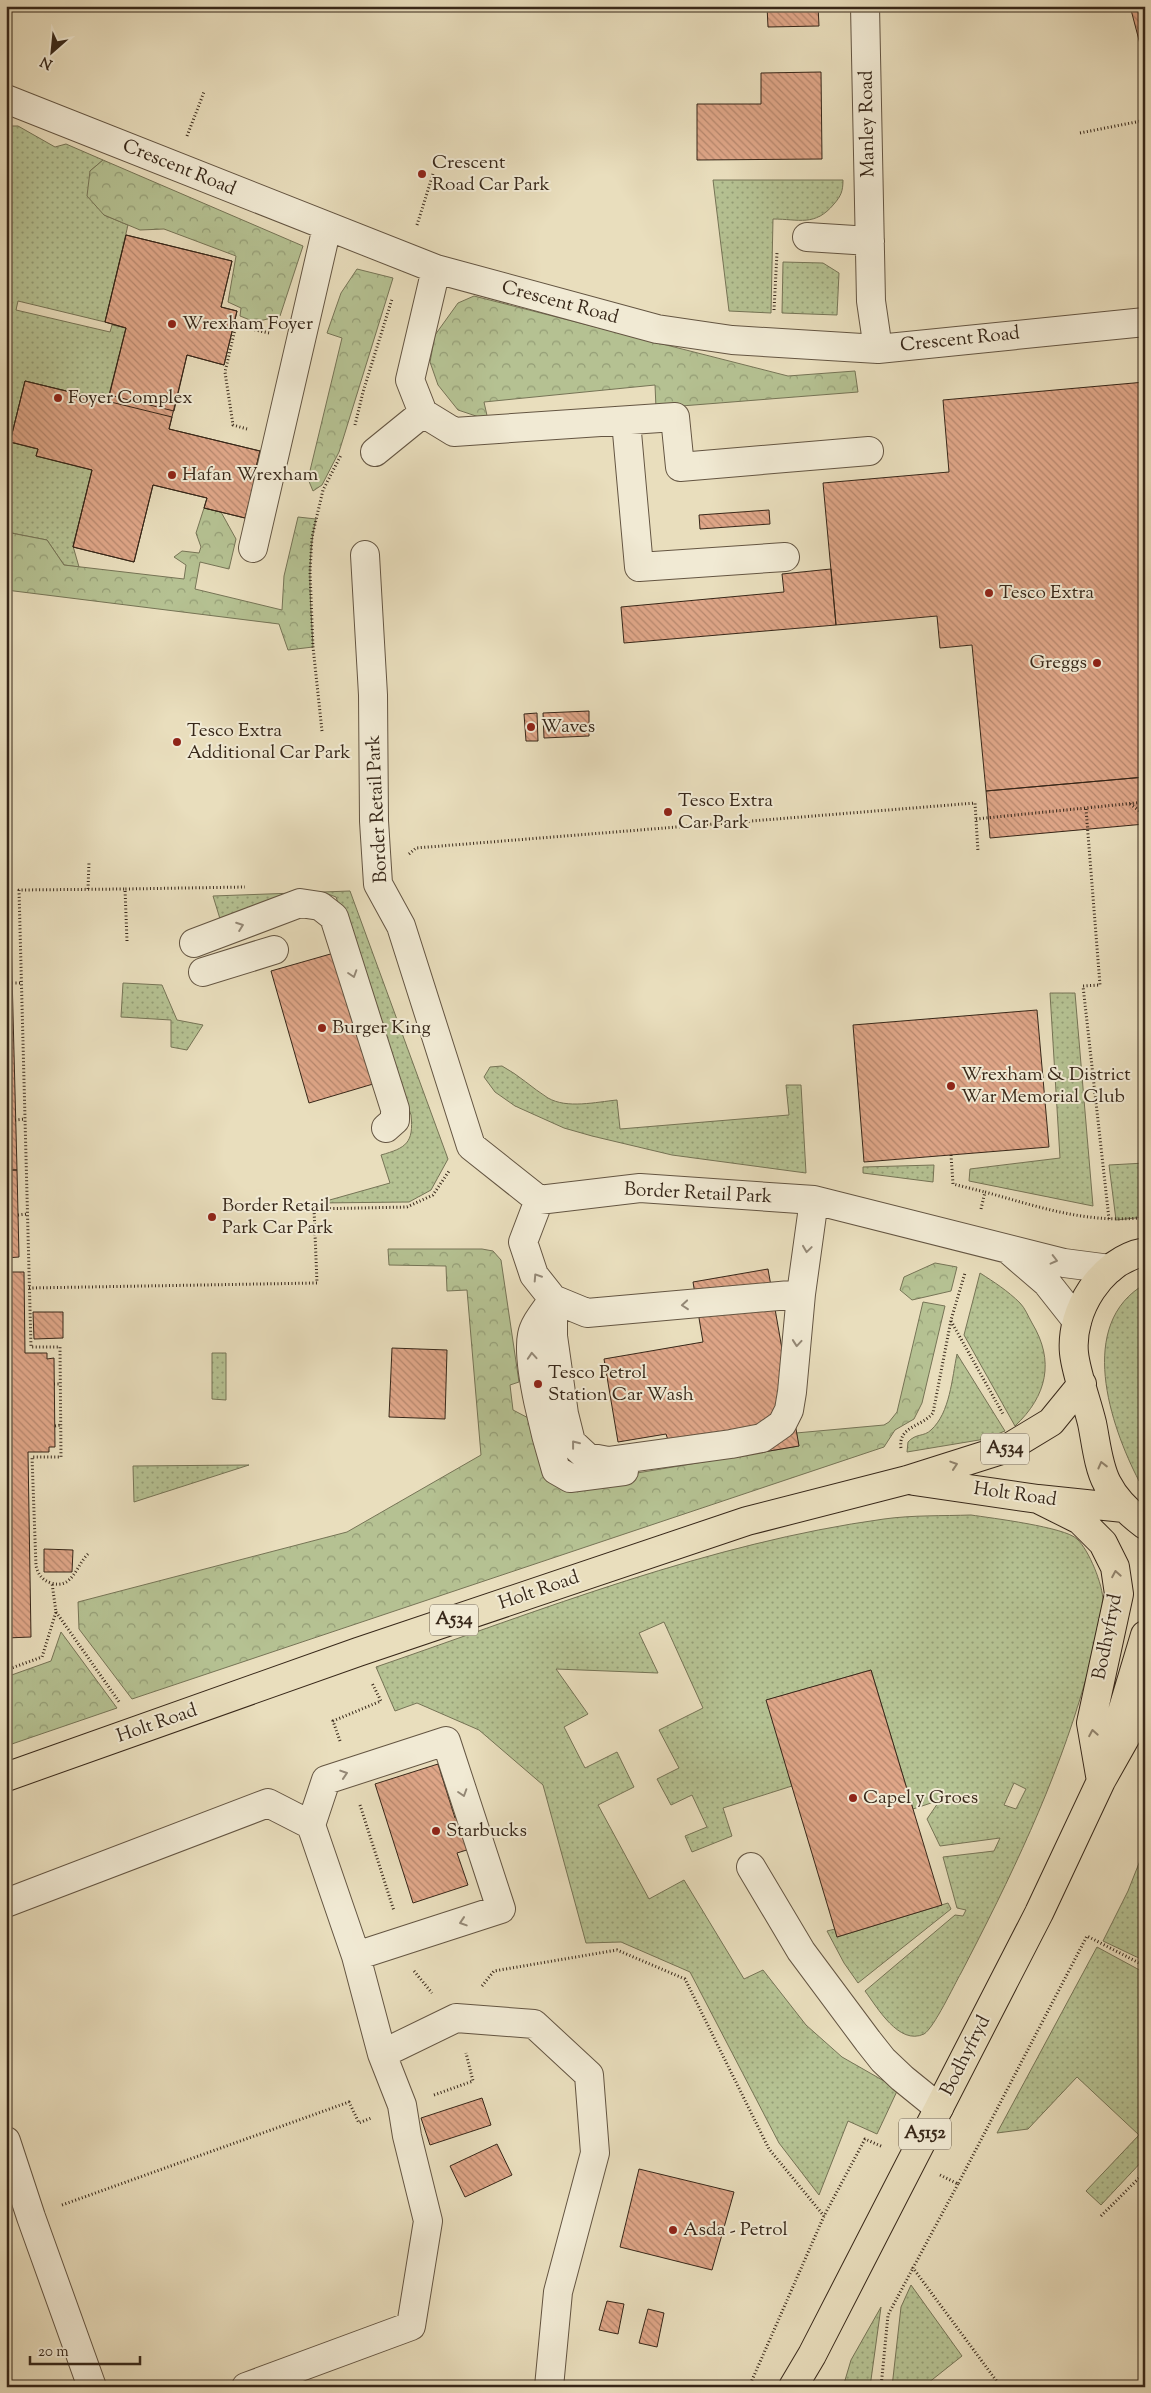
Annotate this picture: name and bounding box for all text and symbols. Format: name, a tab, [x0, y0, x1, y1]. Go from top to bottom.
north arrow	[28, 28, 78, 78]
text: N	[37, 50, 57, 73]
street label: Manley Road	[854, 70, 882, 178]
street label: Crescent Road	[118, 133, 240, 203]
place label: Crescent Road Car Park	[432, 150, 550, 199]
marker: Crescent Road Car Park	[416, 168, 428, 180]
street label: Crescent Road	[498, 274, 622, 332]
place label: Wrexham Foyer	[182, 311, 313, 338]
marker: Wrexham Foyer	[166, 318, 178, 330]
street label: Crescent Road	[899, 320, 1021, 360]
place label: Foyer Complex	[68, 385, 193, 412]
marker: Foyer Complex	[52, 392, 64, 404]
place label: Hafan Wrexham	[182, 462, 318, 489]
marker: Hafan Wrexham	[166, 469, 178, 481]
place label: Tesco Extra	[999, 580, 1094, 607]
marker: Tesco Extra	[983, 587, 995, 599]
place label: Greggs	[1030, 650, 1087, 677]
marker: Greggs	[1091, 657, 1103, 669]
place label: Waves	[541, 714, 595, 741]
place label: Tesco Extra Additional Car Park	[187, 718, 351, 767]
marker: Waves	[525, 721, 537, 733]
street label: Border Retail Park	[361, 734, 395, 884]
marker: Tesco Extra Additional Car Park	[171, 736, 183, 748]
place label: Tesco Extra Car Park	[678, 788, 773, 837]
marker: Tesco Extra Car Park	[662, 806, 674, 818]
one-way arrow	[235, 922, 244, 932]
one-way arrow	[347, 970, 357, 978]
place label: Burger King	[332, 1015, 431, 1042]
marker: Burger King	[316, 1022, 328, 1034]
place label: Wrexham & District War Memorial Club	[961, 1062, 1131, 1111]
marker: Wrexham & District War Memorial Club	[945, 1080, 957, 1092]
street label: Border Retail Park	[623, 1177, 773, 1211]
place label: Border Retail Park Car Park	[222, 1193, 334, 1242]
marker: Border Retail Park Car Park	[206, 1211, 218, 1223]
one-way arrow	[802, 1245, 813, 1253]
one-way arrow	[1049, 1254, 1058, 1265]
one-way arrow	[534, 1273, 543, 1283]
one-way arrow	[681, 1299, 689, 1310]
one-way arrow	[791, 1339, 802, 1347]
one-way arrow	[527, 1352, 538, 1360]
place label: Tesco Petrol Station Car Wash	[548, 1360, 694, 1409]
marker: Tesco Petrol Station Car Wash	[532, 1378, 544, 1390]
road number: A534	[981, 1434, 1029, 1465]
one-way arrow	[572, 1441, 581, 1450]
one-way arrow	[949, 1461, 957, 1471]
one-way arrow	[1097, 1461, 1108, 1470]
street label: Holt Road	[972, 1476, 1059, 1514]
street label: Holt Road	[495, 1565, 583, 1617]
one-way arrow	[1112, 1570, 1122, 1579]
street label: Bodhyfryd	[1086, 1591, 1130, 1682]
road number: A534	[430, 1604, 478, 1636]
street label: Holt Road	[113, 1698, 201, 1750]
one-way arrow	[1088, 1729, 1098, 1738]
one-way arrow	[339, 1770, 348, 1780]
place label: Capel y Groes	[863, 1785, 978, 1812]
one-way arrow	[457, 1789, 467, 1797]
marker: Capel y Groes	[847, 1792, 859, 1804]
place label: Starbucks	[446, 1818, 527, 1845]
marker: Starbucks	[430, 1825, 442, 1837]
one-way arrow	[459, 1916, 468, 1926]
street label: Bodhyfryd	[934, 2011, 998, 2101]
road number: A5152	[899, 2118, 951, 2150]
place label: Asda - Petrol	[683, 2217, 788, 2244]
marker: Asda - Petrol	[667, 2224, 679, 2236]
scale bar	[30, 2333, 140, 2365]
text: 20 m	[38, 2342, 69, 2363]

